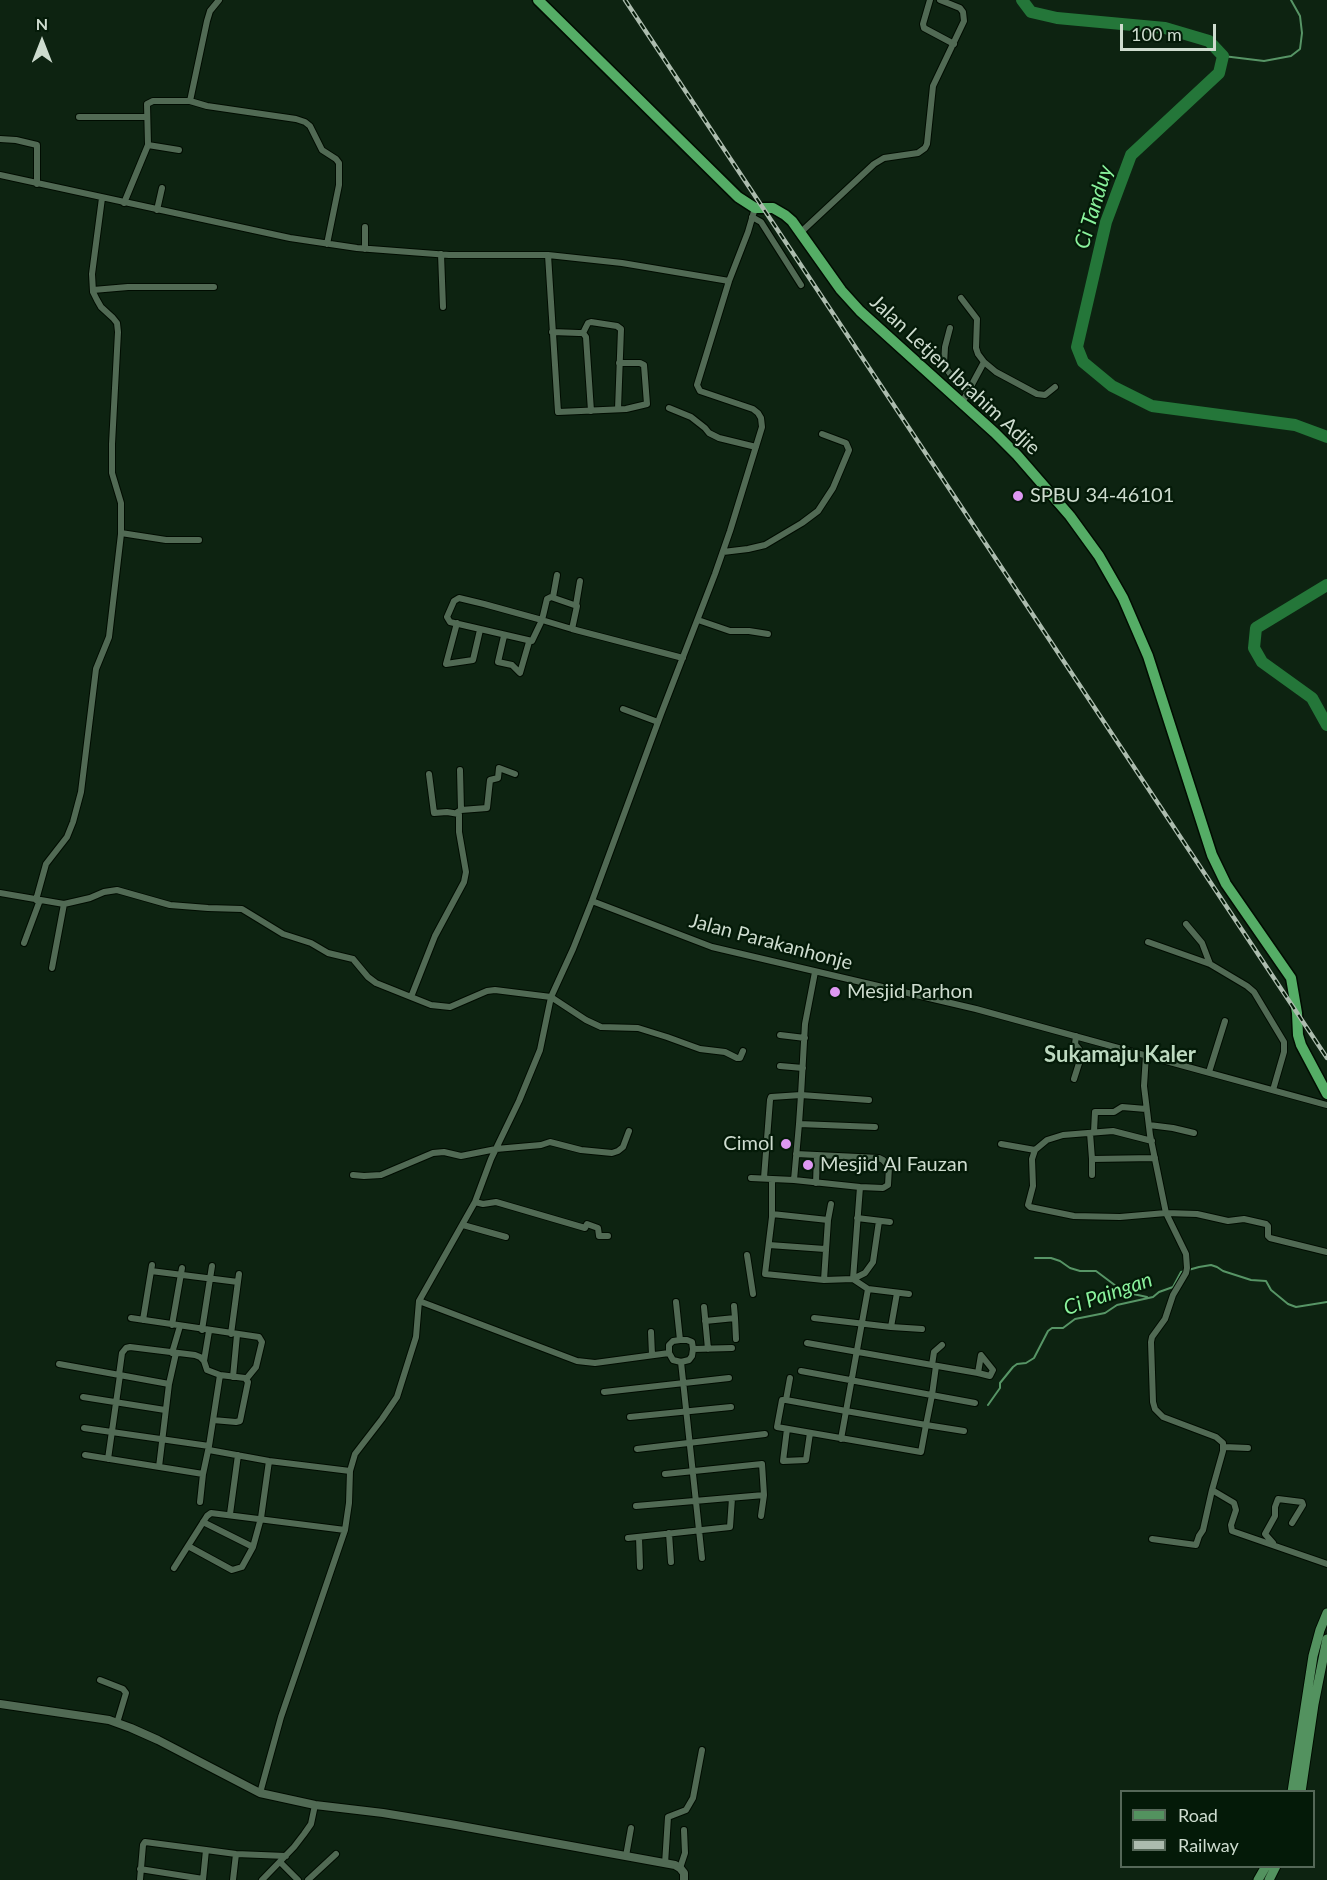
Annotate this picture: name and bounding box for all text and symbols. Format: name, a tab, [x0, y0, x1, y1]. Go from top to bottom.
north arrow	[12, 12, 72, 72]
scale bar	[1123, 12, 1219, 50]
text: N	[36, 14, 48, 33]
text: 100 m	[1131, 23, 1182, 45]
water label: Ci Tanduy	[1069, 162, 1119, 252]
street label: Jalan Letjen Ibrahim Adjie	[865, 290, 1045, 460]
place label: SPBU 34-46101	[1030, 484, 1174, 508]
marker: SPBU 34-46101	[1011, 489, 1025, 503]
street label: Jalan Parakanhonje	[687, 909, 855, 975]
place label: Mesjid Parhon	[847, 980, 973, 1004]
marker: Mesjid Parhon	[828, 985, 842, 999]
district label: Sukamaju Kaler	[1044, 1042, 1196, 1068]
place label: Cimol	[723, 1132, 774, 1156]
marker: Cimol	[779, 1137, 793, 1151]
place label: Mesjid Al Fauzan	[820, 1153, 968, 1177]
marker: Mesjid Al Fauzan	[801, 1158, 815, 1172]
water label: Ci Paingan	[1060, 1267, 1156, 1321]
legend	[1120, 1790, 1315, 1868]
text: Road	[1178, 1804, 1218, 1826]
text: Railway	[1178, 1834, 1239, 1856]

